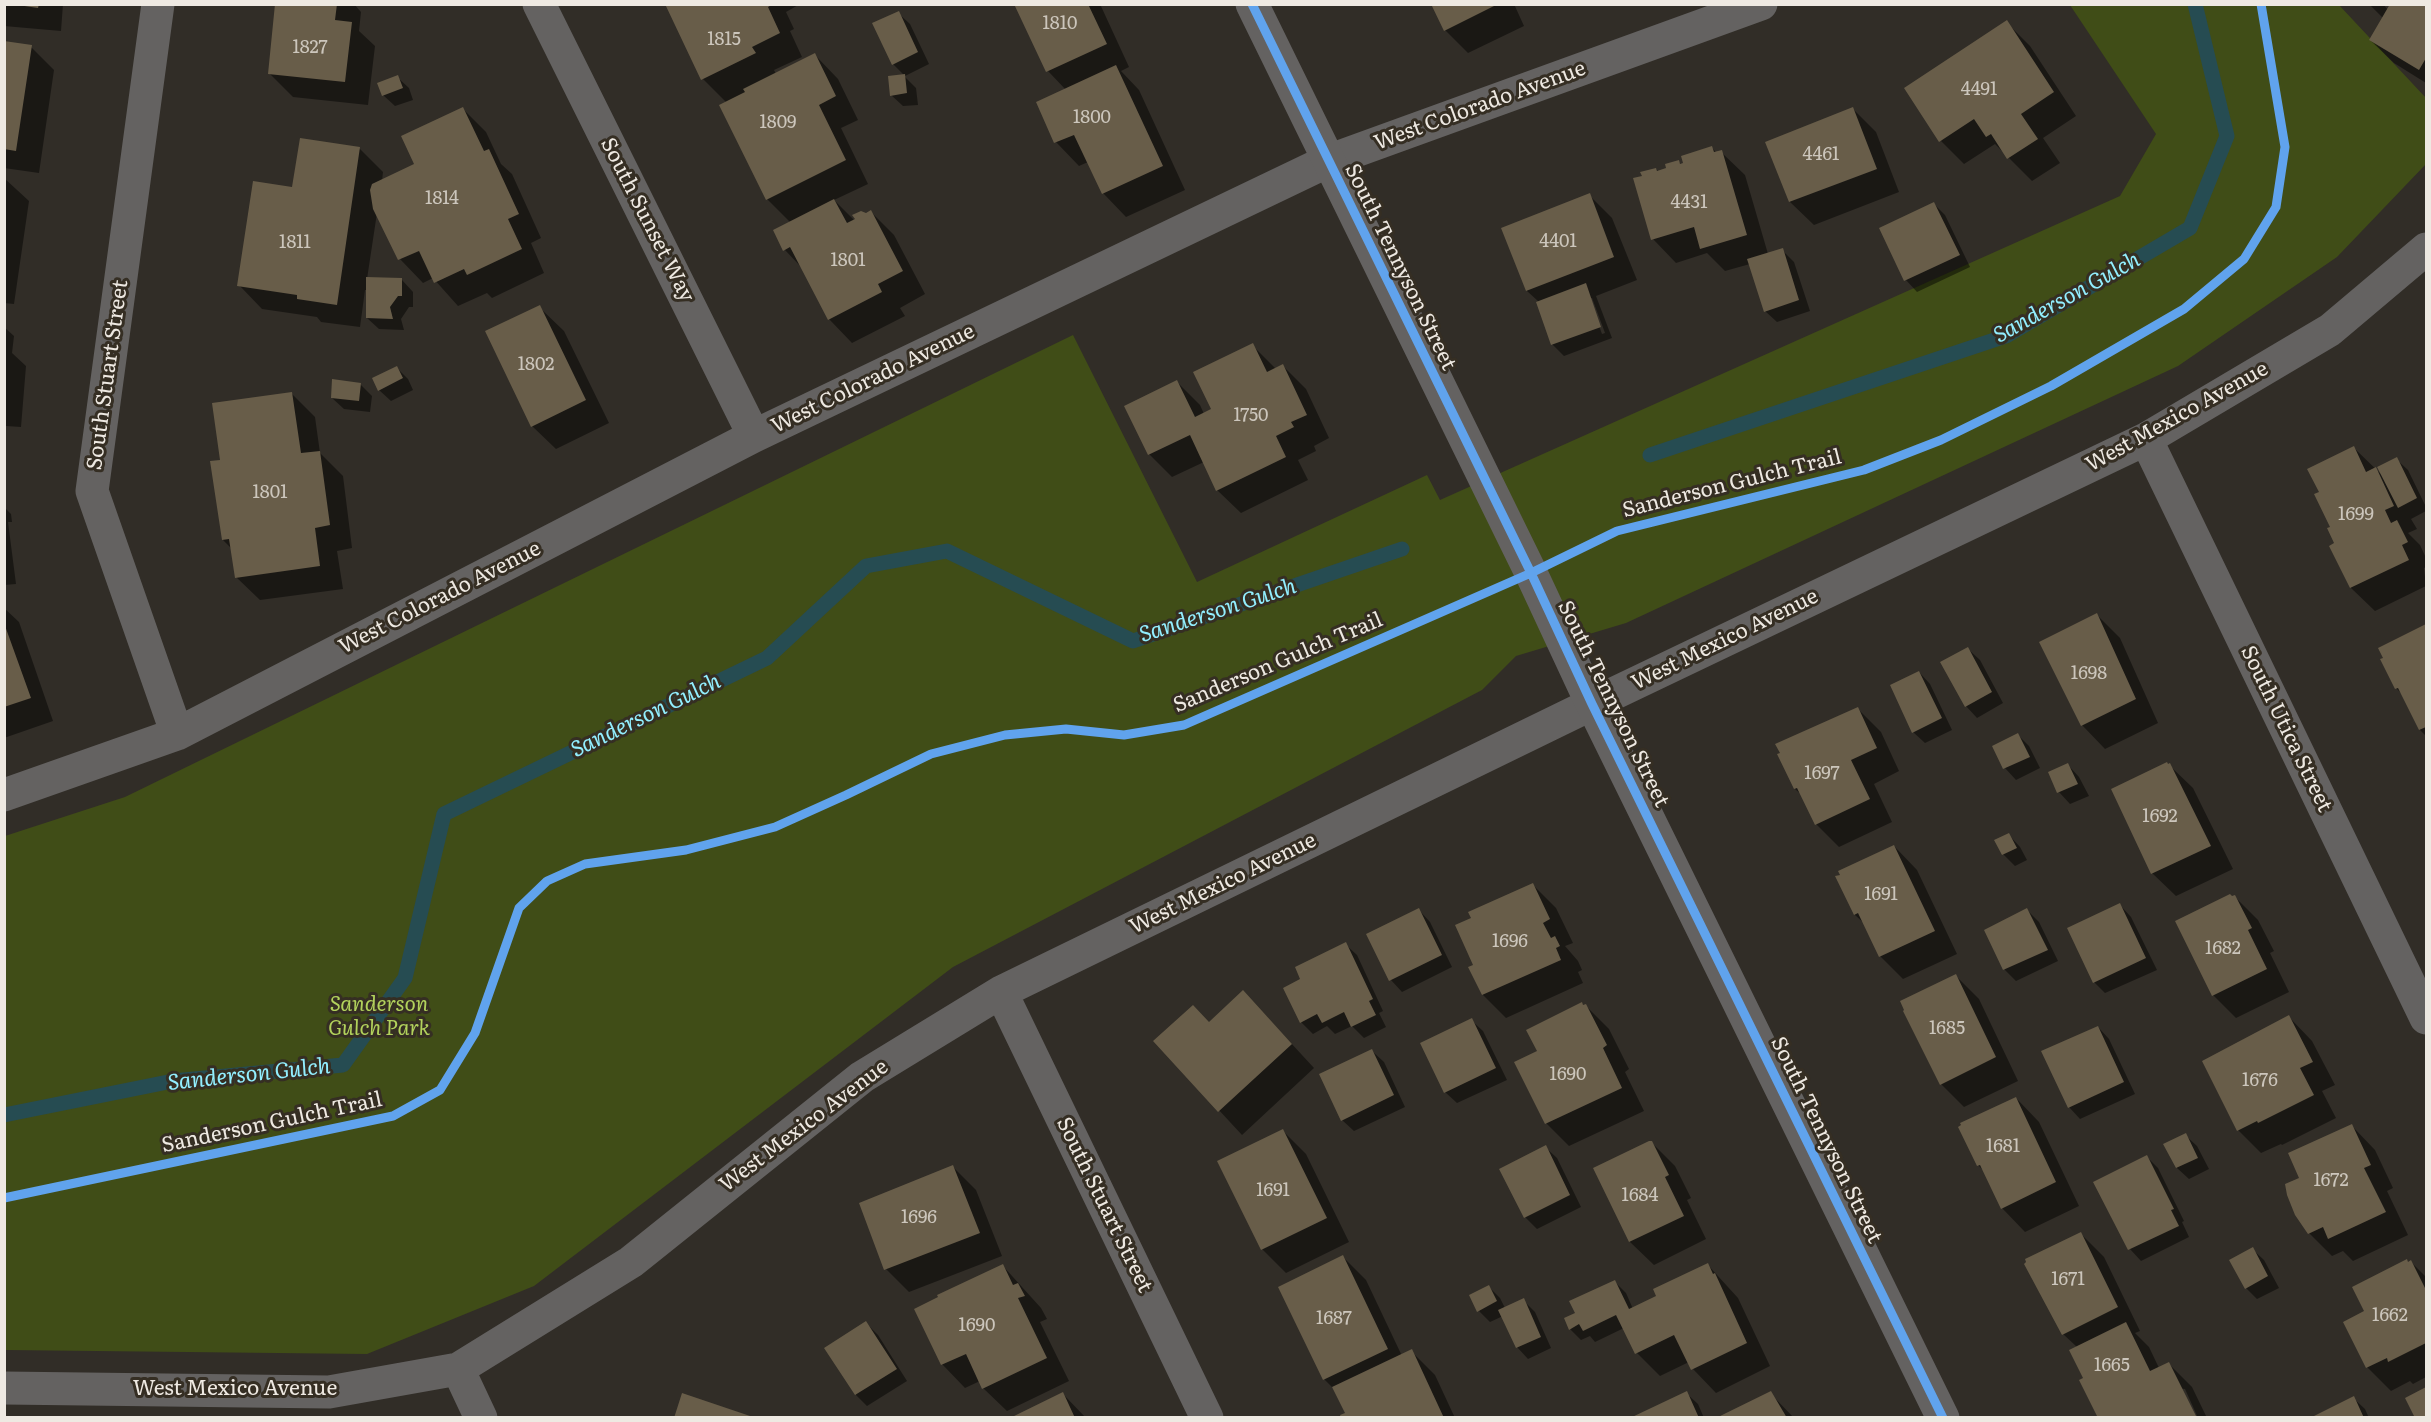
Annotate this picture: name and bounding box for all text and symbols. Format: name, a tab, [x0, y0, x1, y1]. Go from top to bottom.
house number: 1810	[1043, 13, 1077, 35]
house number: 1815	[707, 29, 741, 51]
house number: 1827	[292, 37, 328, 59]
street label: West Colorado Avenue	[1371, 56, 1589, 156]
house number: 4491	[1961, 79, 1997, 101]
house number: 1800	[1073, 107, 1111, 129]
house number: 1809	[759, 112, 797, 134]
street label: South Sunset Way	[595, 134, 699, 306]
house number: 4461	[1803, 144, 1839, 166]
street label: South Tennyson Street	[1339, 160, 1461, 374]
house number: 1814	[425, 188, 459, 210]
house number: 4431	[1671, 192, 1707, 214]
house number: 4401	[1539, 231, 1577, 253]
house number: 1811	[279, 232, 311, 254]
water label: Sanderson Gulch	[1989, 247, 2145, 349]
house number: 1801	[831, 250, 865, 272]
street label: South Stuart Street	[82, 278, 134, 472]
street label: West Colorado Avenue	[767, 319, 979, 439]
house number: 1802	[518, 354, 554, 376]
street label: West Mexico Avenue	[2081, 356, 2273, 478]
house number: 1750	[1233, 405, 1269, 427]
street label: Sanderson Gulch Trail	[1620, 445, 1844, 523]
house number: 1801	[253, 482, 287, 504]
house number: 1699	[2338, 504, 2374, 526]
street label: West Colorado Avenue	[335, 536, 545, 660]
water label: Sanderson Gulch	[1136, 573, 1300, 649]
street label: West Mexico Avenue	[1628, 584, 1822, 696]
street label: South Tennyson Street	[1552, 597, 1674, 811]
street label: Sanderson Gulch Trail	[1170, 607, 1386, 719]
street label: South Utica Street	[2235, 642, 2337, 816]
house number: 1698	[2071, 663, 2107, 685]
water label: Sanderson Gulch	[567, 668, 725, 764]
house number: 1697	[1804, 763, 1840, 785]
house number: 1692	[2142, 806, 2178, 828]
street label: West Mexico Avenue	[1126, 828, 1320, 940]
house number: 1691	[1864, 884, 1898, 906]
house number: 1696	[1492, 931, 1528, 953]
house number: 1682	[2205, 938, 2241, 960]
park label: Sanderson Gulch Park	[328, 992, 430, 1042]
house number: 1685	[1929, 1018, 1965, 1040]
street label: South Tennyson Street	[1765, 1033, 1887, 1247]
water label: Sanderson Gulch	[166, 1053, 332, 1097]
street label: West Mexico Avenue	[715, 1054, 893, 1198]
house number: 1690	[1550, 1064, 1586, 1086]
house number: 1676	[2242, 1070, 2278, 1092]
street label: Sanderson Gulch Trail	[159, 1087, 385, 1159]
street label: South Stuart Street	[1051, 1113, 1157, 1297]
house number: 1681	[1986, 1136, 2020, 1158]
house number: 1672	[2313, 1170, 2349, 1192]
house number: 1691	[1256, 1180, 1290, 1202]
house number: 1684	[1622, 1185, 1658, 1207]
house number: 1696	[901, 1207, 937, 1229]
house number: 1671	[2051, 1269, 2085, 1291]
house number: 1662	[2372, 1305, 2408, 1327]
house number: 1687	[1316, 1308, 1352, 1330]
house number: 1690	[959, 1315, 995, 1337]
house number: 1665	[2094, 1355, 2130, 1377]
street label: West Mexico Avenue	[133, 1376, 337, 1402]

